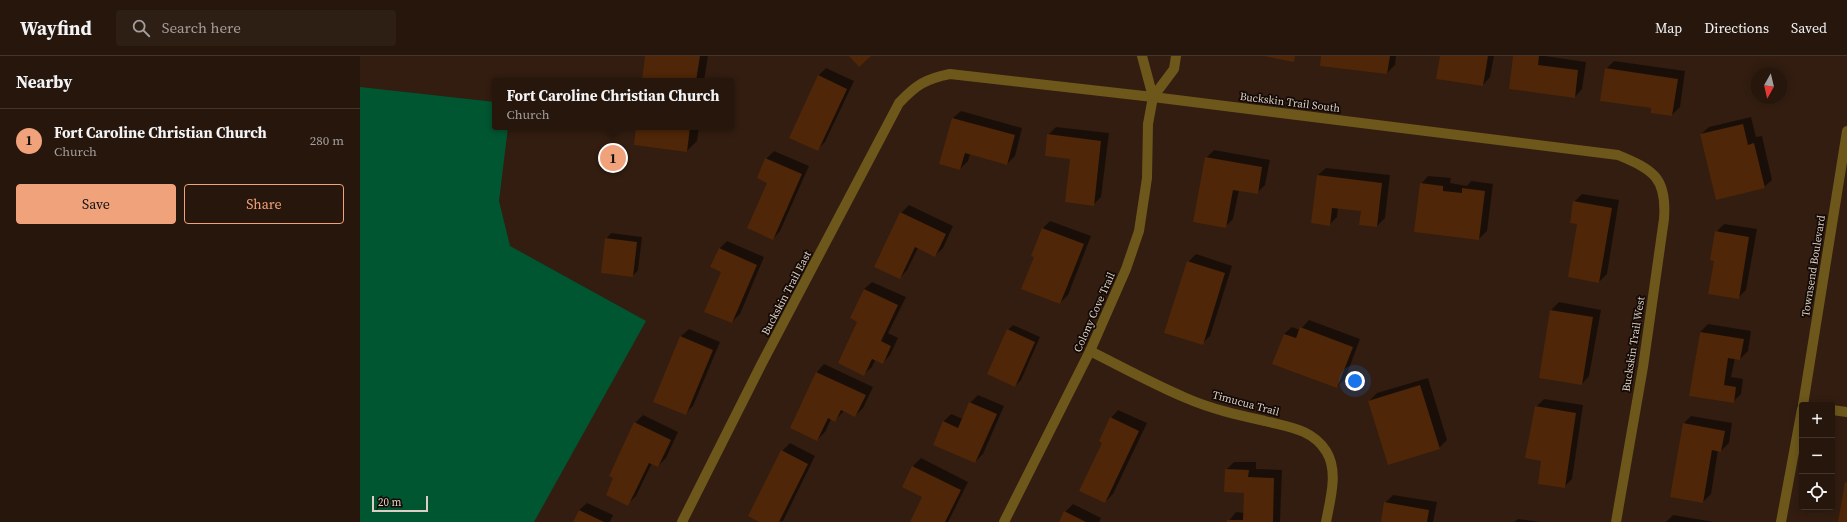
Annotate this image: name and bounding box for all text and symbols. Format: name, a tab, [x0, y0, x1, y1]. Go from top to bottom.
search box	[116, 10, 396, 46]
text: Wayfind	[20, 15, 92, 41]
icon: search	[130, 17, 152, 39]
text: Search here	[162, 17, 241, 38]
text: Map	[1655, 18, 1682, 38]
text: Directions	[1704, 18, 1769, 38]
text: Saved	[1791, 18, 1827, 38]
north arrow	[1751, 68, 1787, 104]
text: Nearby	[16, 70, 72, 94]
popup	[492, 78, 734, 130]
text: Fort Caroline Christian Church	[507, 85, 719, 106]
street label: Buckskin Trail South	[1239, 89, 1341, 116]
text: Church	[507, 106, 550, 123]
text: Fort Caroline Christian Church	[54, 122, 267, 143]
text: 1	[25, 132, 33, 149]
text: 280 m	[310, 132, 344, 149]
text: Church	[54, 143, 97, 160]
pin: 1	[600, 143, 626, 173]
button: Save	[16, 184, 176, 224]
button: Share	[184, 184, 344, 224]
street label: Townsend Boulevard	[1798, 213, 1829, 318]
street label: Buckskin Trail East	[758, 248, 815, 338]
street label: Colony Cove Trail	[1070, 270, 1119, 355]
street label: Buckskin Trail West	[1619, 295, 1648, 393]
your location	[1345, 371, 1365, 391]
street label: Timucua Trail	[1211, 387, 1281, 420]
map controls	[1799, 402, 1835, 510]
button: +	[1799, 402, 1835, 438]
button: −	[1799, 438, 1835, 474]
button: locate	[1799, 474, 1835, 510]
scale bar	[372, 494, 428, 513]
text: 20 m	[378, 495, 401, 510]

